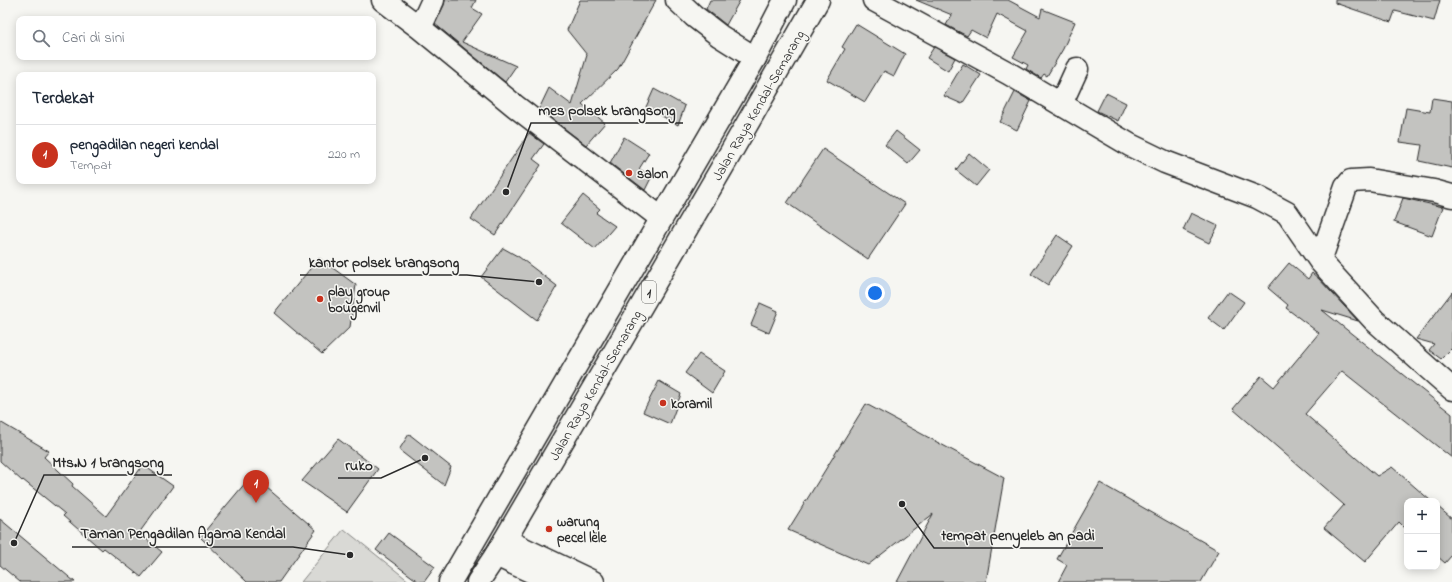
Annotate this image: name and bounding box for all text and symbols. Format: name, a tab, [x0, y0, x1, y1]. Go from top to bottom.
search box	[16, 16, 376, 60]
icon: search	[30, 27, 52, 49]
text: Cari di sini	[62, 27, 125, 49]
street label: Jalan Raya Kendal-Semarang	[708, 27, 812, 185]
text: Terdekat	[32, 86, 94, 111]
callout: mes polsek brangsong	[531, 96, 683, 123]
text: mes polsek brangsong	[539, 100, 676, 124]
text: pengadilan negeri kendal	[70, 134, 218, 156]
text: 1	[43, 145, 47, 164]
text: 220 m	[328, 145, 360, 164]
text: Tempat	[70, 156, 112, 175]
place label: salon	[637, 164, 668, 185]
marker: salon	[624, 168, 634, 178]
callout: kantor polsek brangsong	[300, 248, 467, 275]
text: kantor polsek brangsong	[309, 252, 459, 276]
road number: 1	[642, 281, 656, 303]
place label: play group bougenvil	[328, 282, 390, 321]
your location	[865, 283, 885, 303]
marker: play group bougenvil	[315, 294, 325, 304]
street label: Jalan Raya Kendal-Semarang	[545, 307, 649, 465]
place label: koramil	[671, 394, 713, 415]
marker: koramil	[658, 398, 668, 408]
callout: Mts.N 1 brangsong	[44, 448, 172, 475]
callout: ruko	[338, 451, 381, 478]
text: Mts.N 1 brangsong	[52, 452, 164, 476]
text: ruko	[345, 455, 373, 477]
pin: 1	[243, 470, 269, 503]
map controls	[1404, 498, 1440, 570]
button: +	[1404, 498, 1440, 534]
place label: warung pecel lele	[557, 512, 607, 549]
callout: Taman Pengadilan Agama Kendal	[72, 520, 293, 547]
callout: tempat penyeleb an padi	[934, 521, 1103, 548]
text: Taman Pengadilan Agama Kendal	[80, 523, 286, 547]
marker: warung pecel lele	[544, 524, 554, 534]
text: tempat penyeleb an padi	[940, 525, 1095, 549]
button: −	[1404, 534, 1440, 570]

